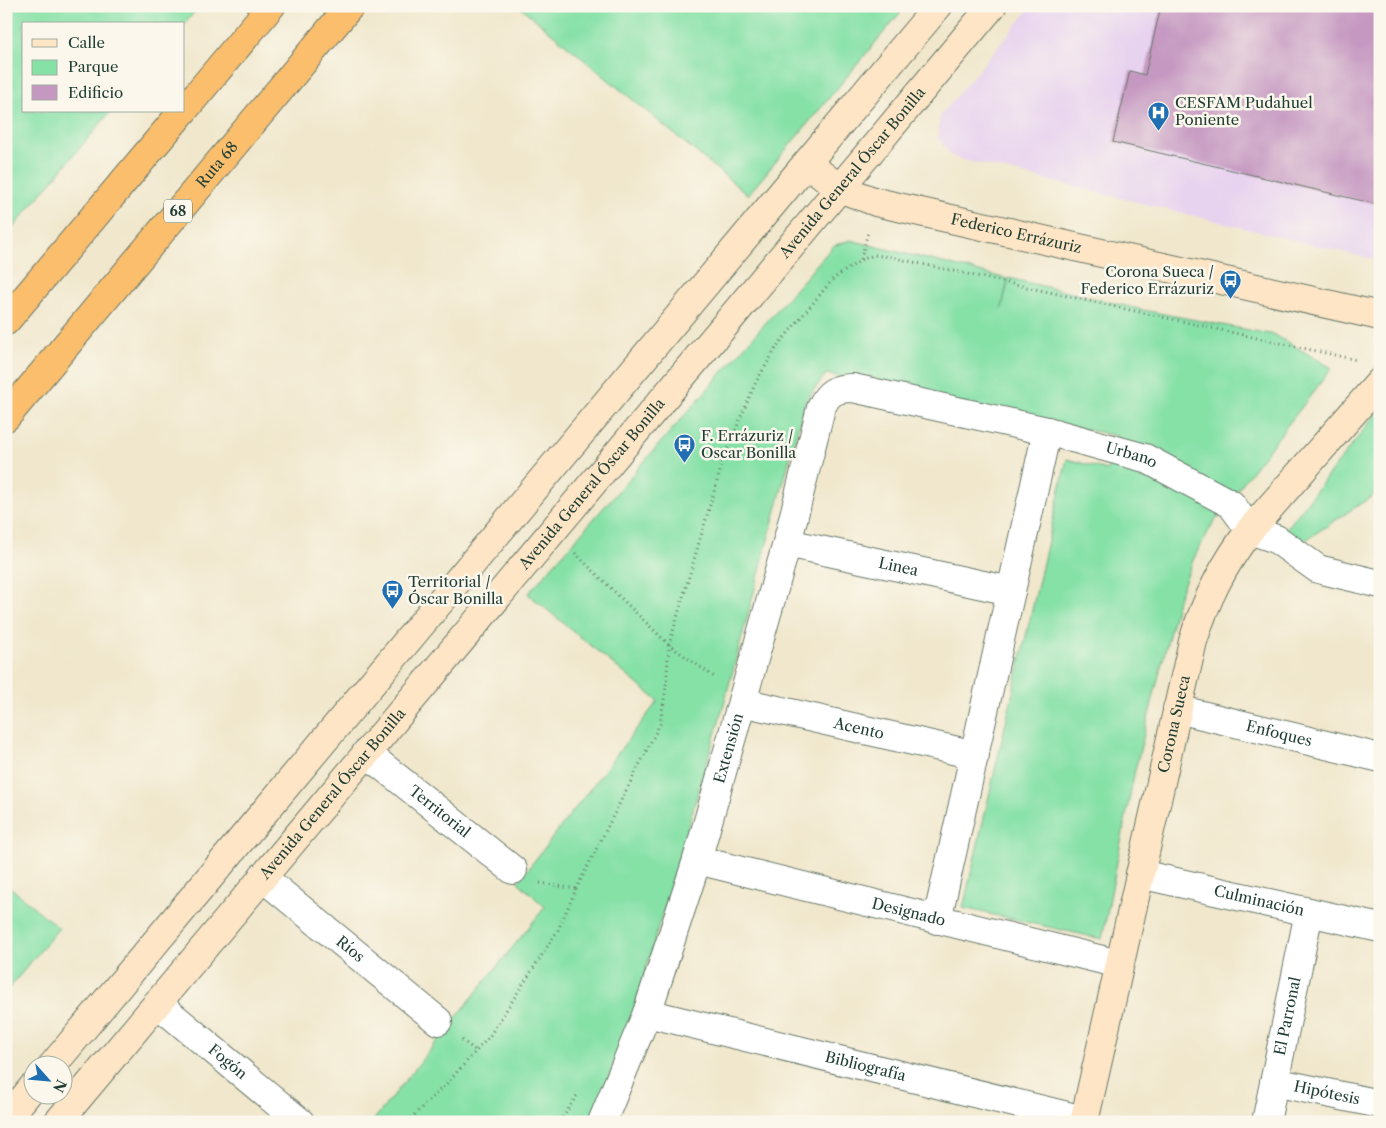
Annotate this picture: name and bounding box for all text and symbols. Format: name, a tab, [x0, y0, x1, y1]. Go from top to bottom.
legend	[22, 22, 185, 112]
text: Calle	[68, 33, 105, 52]
text: Parque	[68, 57, 118, 76]
text: Edificio	[68, 83, 123, 102]
street label: Avenida General Óscar Bonilla	[774, 83, 929, 263]
place label: CESFAM Pudahuel Poniente	[1175, 93, 1313, 129]
hospital icon: CESFAM Pudahuel Poniente	[1147, 100, 1171, 131]
street label: Ruta 68	[192, 137, 242, 192]
road number: 68	[164, 200, 192, 222]
street label: Federico Errázuriz	[949, 209, 1084, 257]
place label: Corona Sueca / Federico Errázuriz	[1081, 262, 1214, 298]
bus stop icon: Corona Sueca / Federico Errázuriz	[1218, 269, 1242, 300]
street label: Avenida General Óscar Bonilla	[514, 394, 669, 574]
place label: F. Errázuriz / Oscar Bonilla	[701, 426, 796, 462]
bus stop icon: F. Errázuriz / Oscar Bonilla	[673, 433, 697, 464]
street label: Urbano	[1104, 438, 1161, 472]
street label: Linea	[877, 553, 920, 580]
place label: Territorial / Óscar Bonilla	[408, 572, 503, 608]
bus stop icon: Territorial / Óscar Bonilla	[380, 579, 404, 610]
street label: Corona Sueca	[1153, 673, 1194, 775]
street label: Avenida General Óscar Bonilla	[255, 704, 409, 884]
street label: Extensión	[709, 710, 747, 785]
street label: Acento	[831, 713, 886, 743]
street label: Enfoques	[1244, 716, 1314, 750]
street label: Territorial	[405, 781, 475, 842]
street label: Culminación	[1212, 881, 1307, 920]
street label: Designado	[870, 893, 948, 930]
street label: Ríos	[332, 932, 369, 966]
street label: El Parronal	[1270, 975, 1305, 1057]
street label: Fogón	[205, 1040, 252, 1083]
street label: Bibliografía	[823, 1047, 908, 1085]
north arrow	[22, 1056, 72, 1106]
text: N	[49, 1076, 70, 1095]
street label: Hipótesis	[1292, 1076, 1362, 1109]

